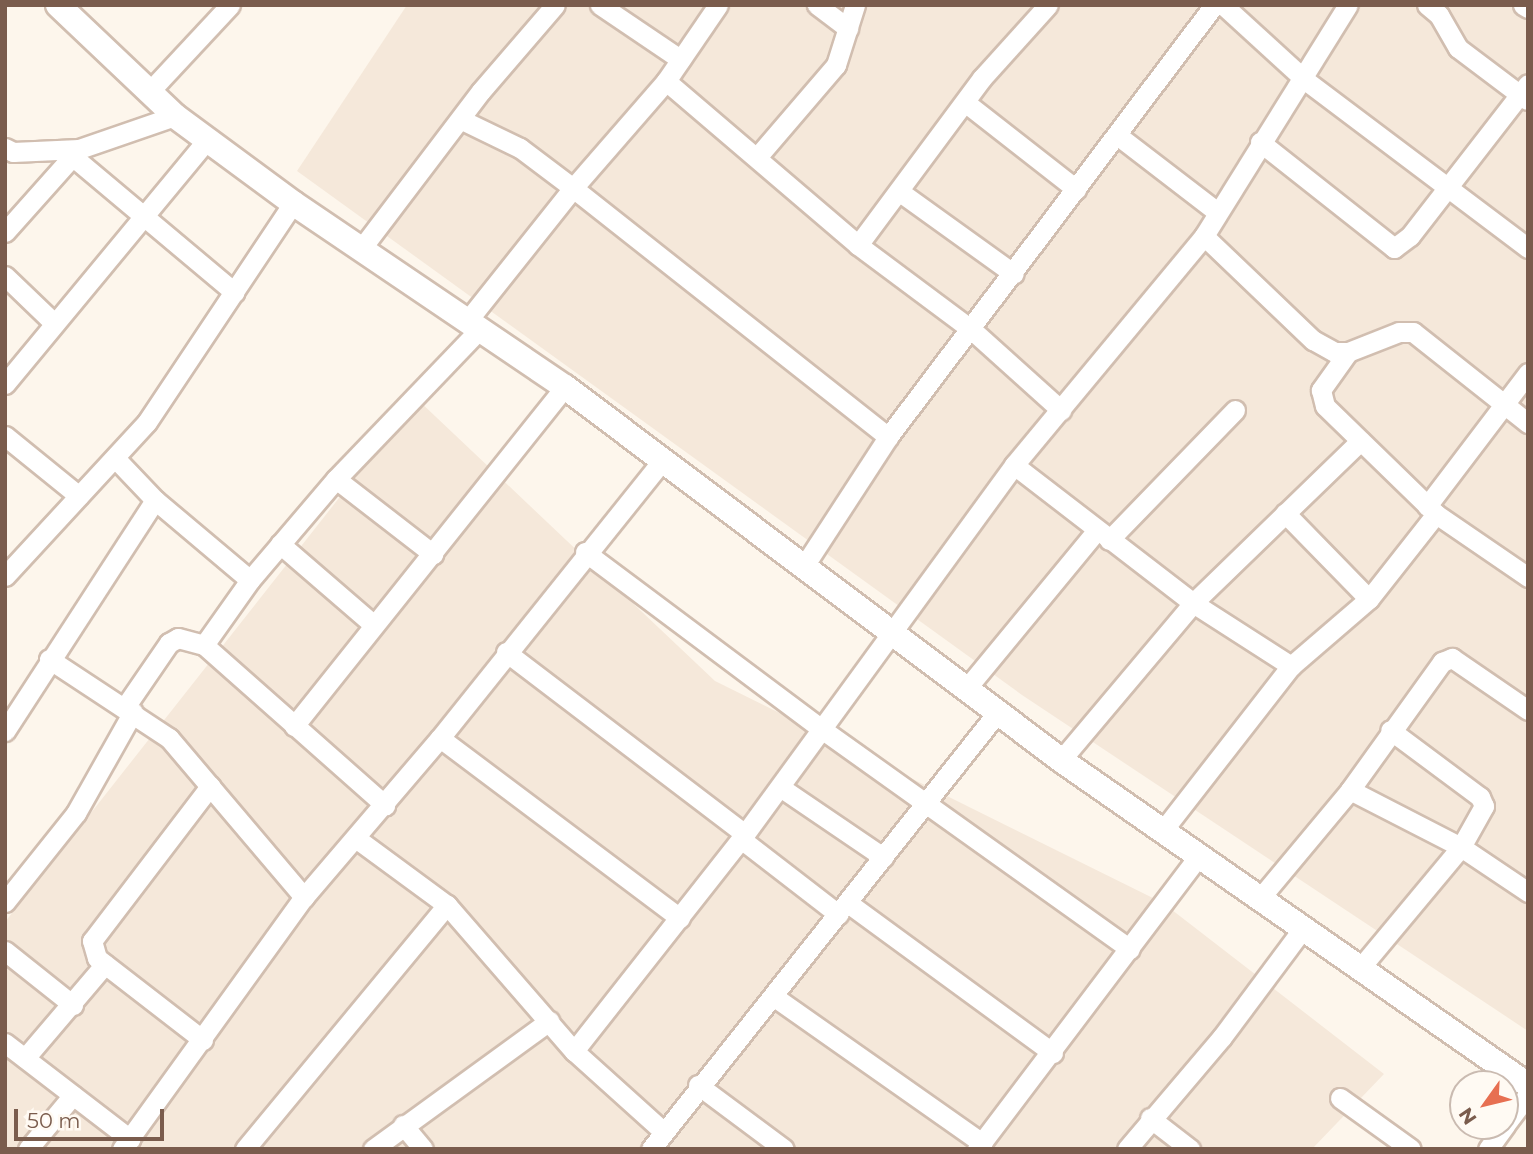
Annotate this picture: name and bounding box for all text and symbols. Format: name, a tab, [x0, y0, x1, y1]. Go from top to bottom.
north arrow	[1449, 1070, 1519, 1140]
scale bar	[18, 1094, 168, 1138]
text: N	[1454, 1103, 1482, 1129]
text: 50 m	[27, 1108, 81, 1133]

